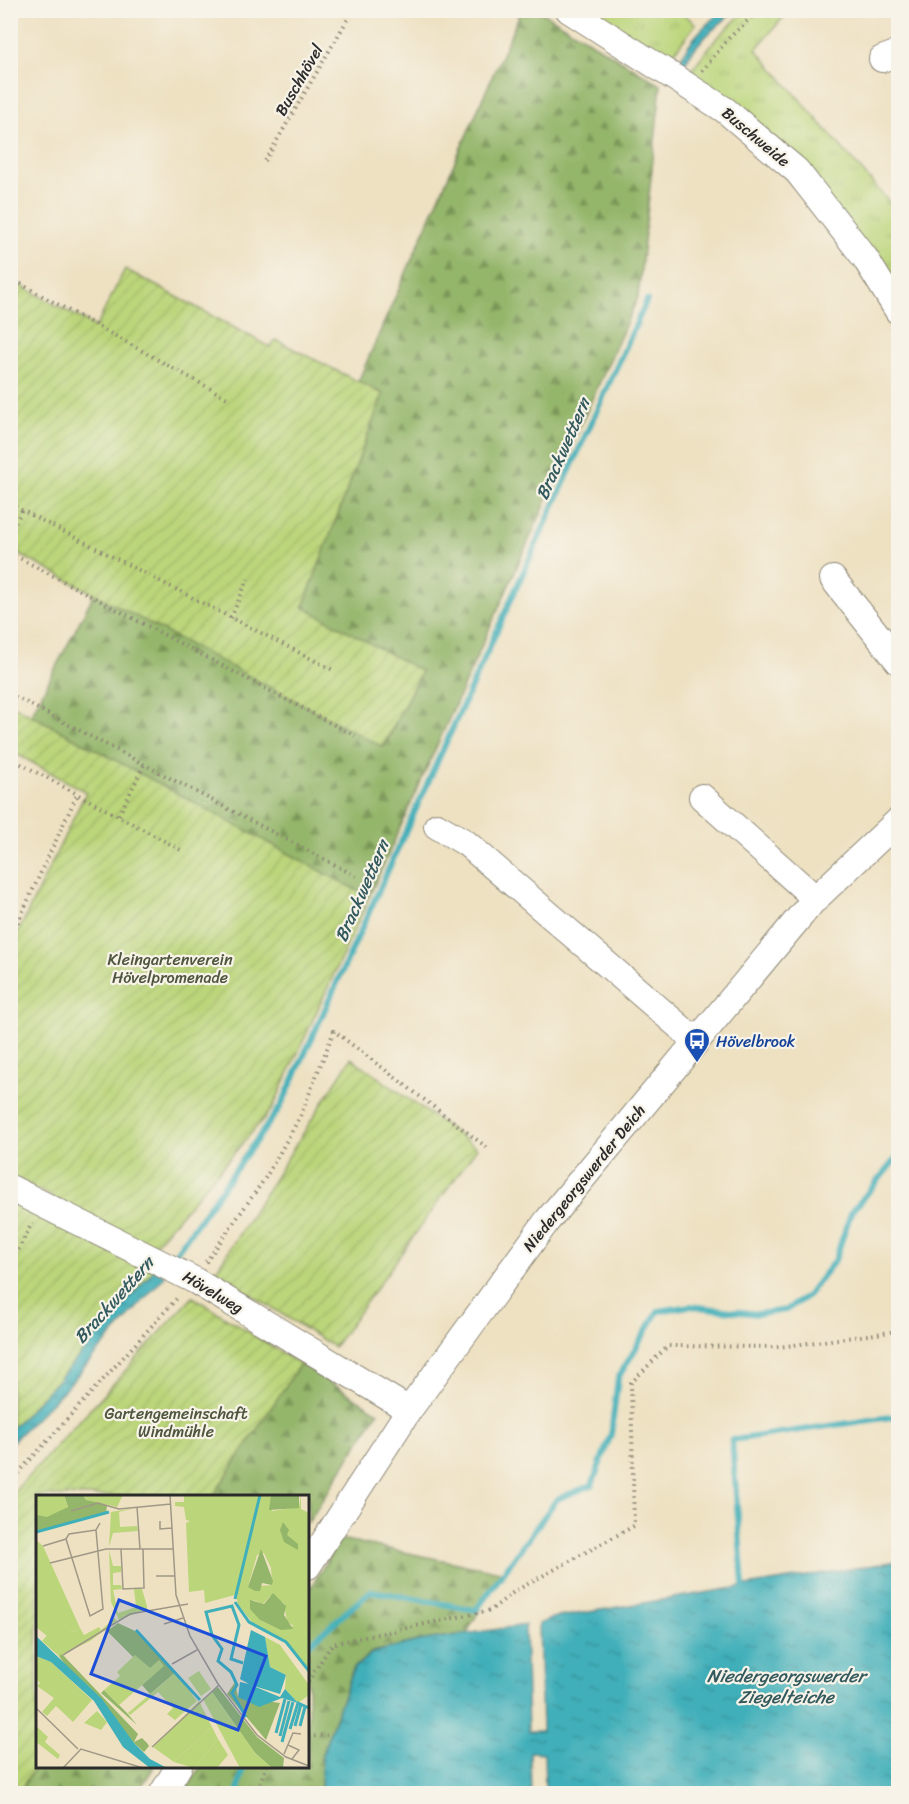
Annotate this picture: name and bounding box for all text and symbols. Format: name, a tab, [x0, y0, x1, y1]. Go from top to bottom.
street label: Buschhövel	[267, 38, 332, 122]
street label: Buschweide	[715, 99, 797, 175]
water label: Brackwettern	[526, 391, 601, 505]
water label: Brackwettern	[325, 833, 400, 947]
park label: Kleingartenverein Hövelpromenade	[107, 945, 233, 992]
bus stop icon: Hövelbrook	[682, 1026, 712, 1064]
place label: Hövelbrook	[716, 1027, 796, 1056]
street label: Niedergeorgswerder Deich	[515, 1098, 653, 1258]
water label: Brackwettern	[66, 1247, 164, 1351]
street label: Hövelweg	[177, 1262, 249, 1322]
park label: Gartengemeinschaft Windmühle	[104, 1399, 248, 1446]
inset map	[36, 1495, 309, 1768]
water label: Niedergeorgswerder Ziegelteiche	[707, 1660, 869, 1713]

